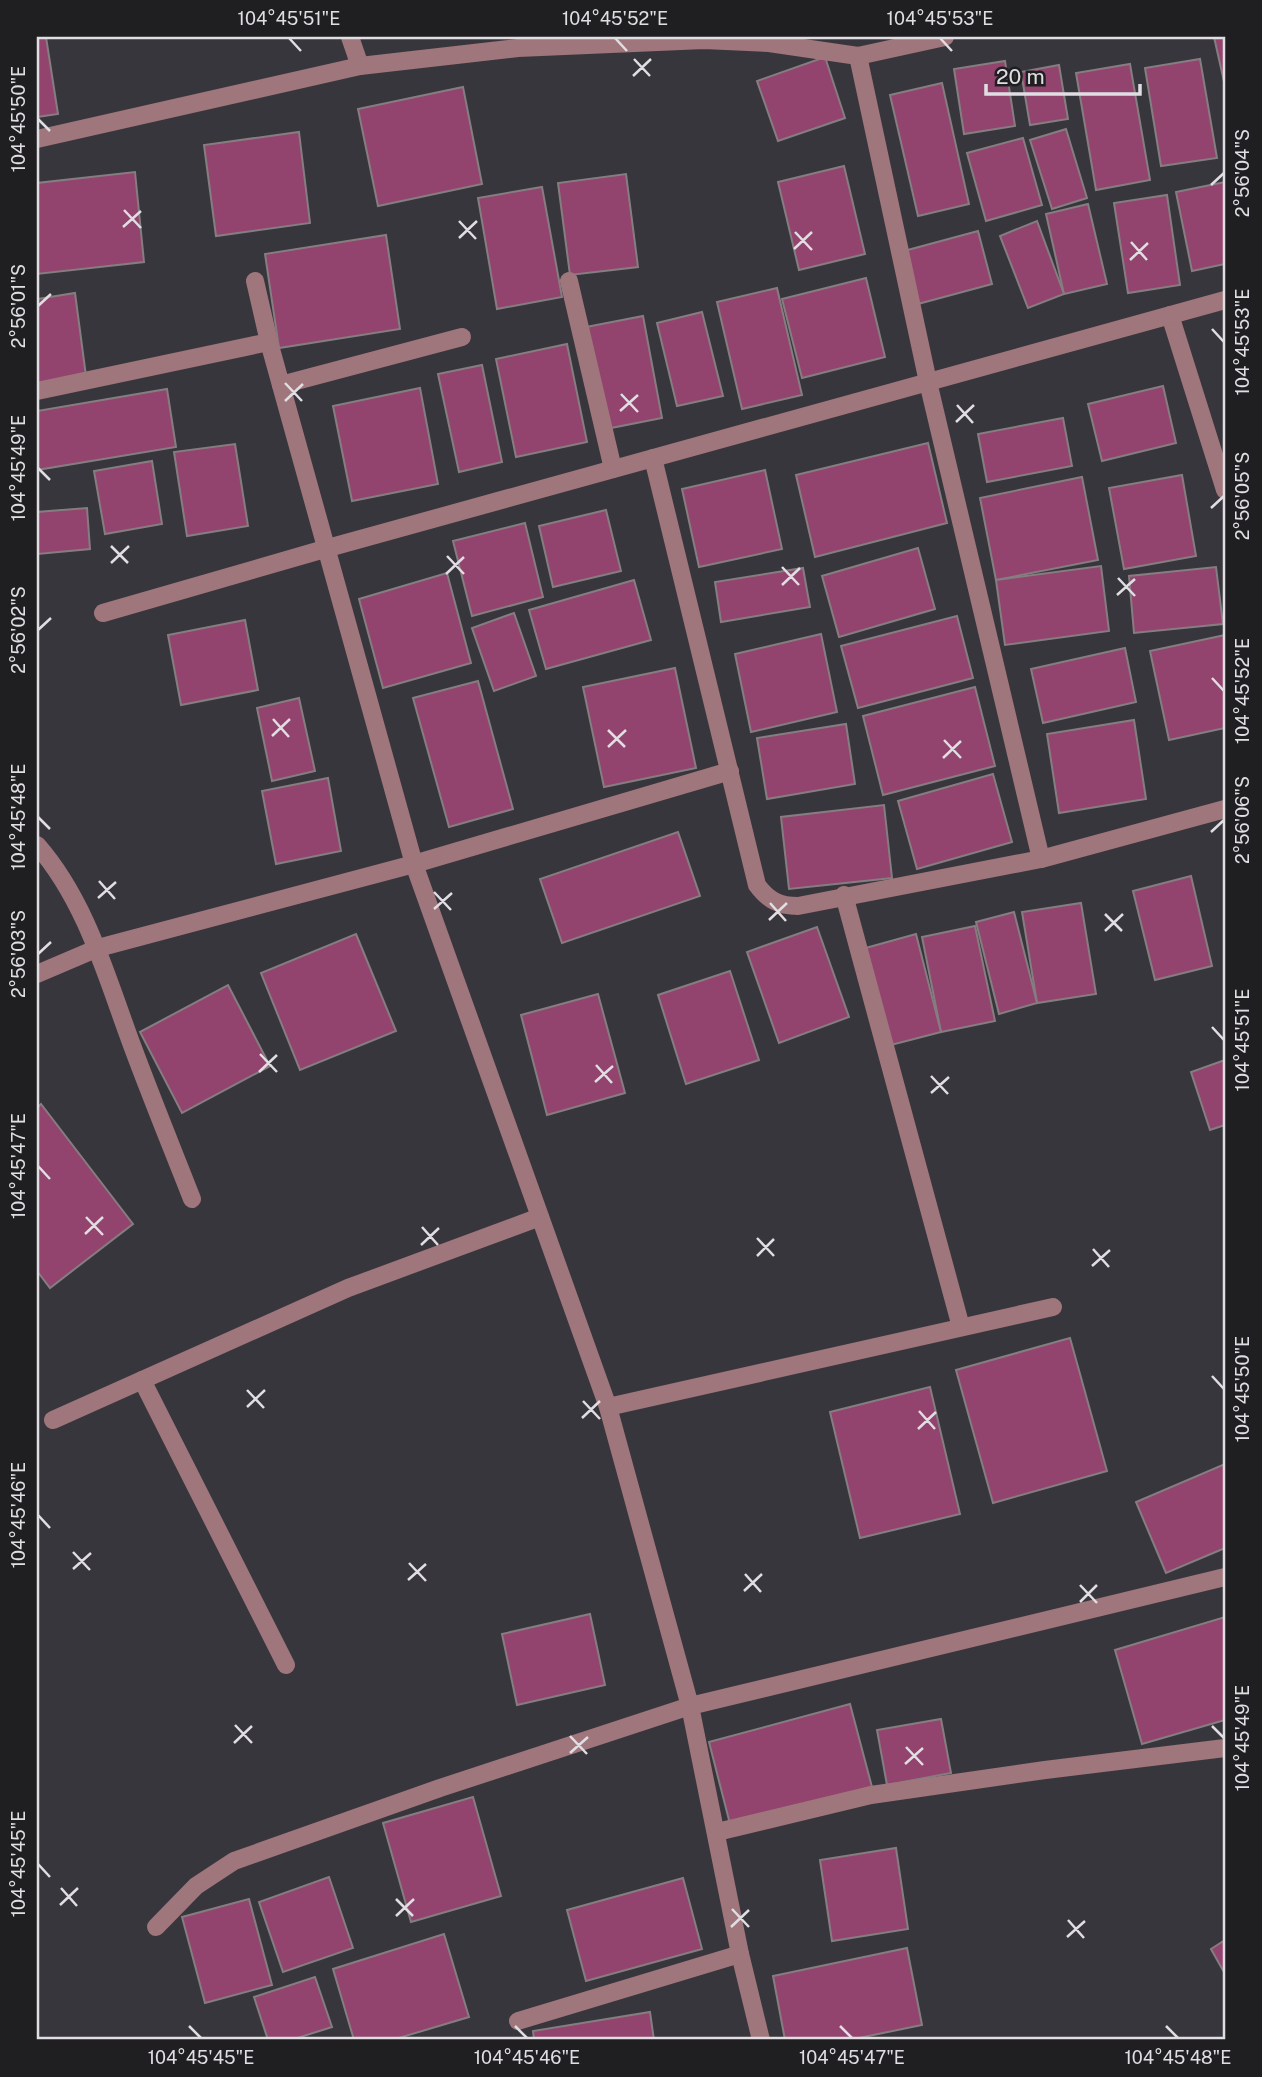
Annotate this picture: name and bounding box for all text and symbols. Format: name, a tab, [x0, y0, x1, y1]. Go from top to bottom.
text: 104°45'51"E	[238, 8, 340, 29]
text: 104°45'52"E	[562, 8, 668, 29]
text: 104°45'53"E	[887, 8, 993, 29]
scale bar	[986, 52, 1140, 96]
text: 20 m	[996, 64, 1045, 89]
text: 104°45'50"E	[8, 66, 29, 172]
text: 2°56'04"S	[1232, 129, 1253, 217]
text: 2°56'01"S	[8, 264, 29, 348]
text: 104°45'53"E	[1232, 289, 1253, 395]
text: 104°45'49"E	[8, 415, 29, 521]
text: 2°56'05"S	[1232, 452, 1253, 540]
text: 2°56'02"S	[8, 586, 29, 674]
text: 104°45'52"E	[1232, 638, 1253, 744]
text: 104°45'48"E	[8, 764, 29, 870]
text: 2°56'06"S	[1232, 776, 1253, 864]
text: 2°56'03"S	[8, 910, 29, 998]
text: 104°45'51"E	[1232, 989, 1253, 1091]
text: 104°45'47"E	[8, 1113, 29, 1219]
text: 104°45'50"E	[1232, 1336, 1253, 1442]
text: 104°45'46"E	[8, 1462, 29, 1568]
text: 104°45'49"E	[1232, 1685, 1253, 1791]
text: 104°45'45"E	[8, 1811, 29, 1917]
text: 104°45'45"E	[148, 2047, 254, 2068]
text: 104°45'46"E	[474, 2047, 580, 2068]
text: 104°45'47"E	[799, 2047, 905, 2068]
text: 104°45'48"E	[1125, 2047, 1231, 2068]

